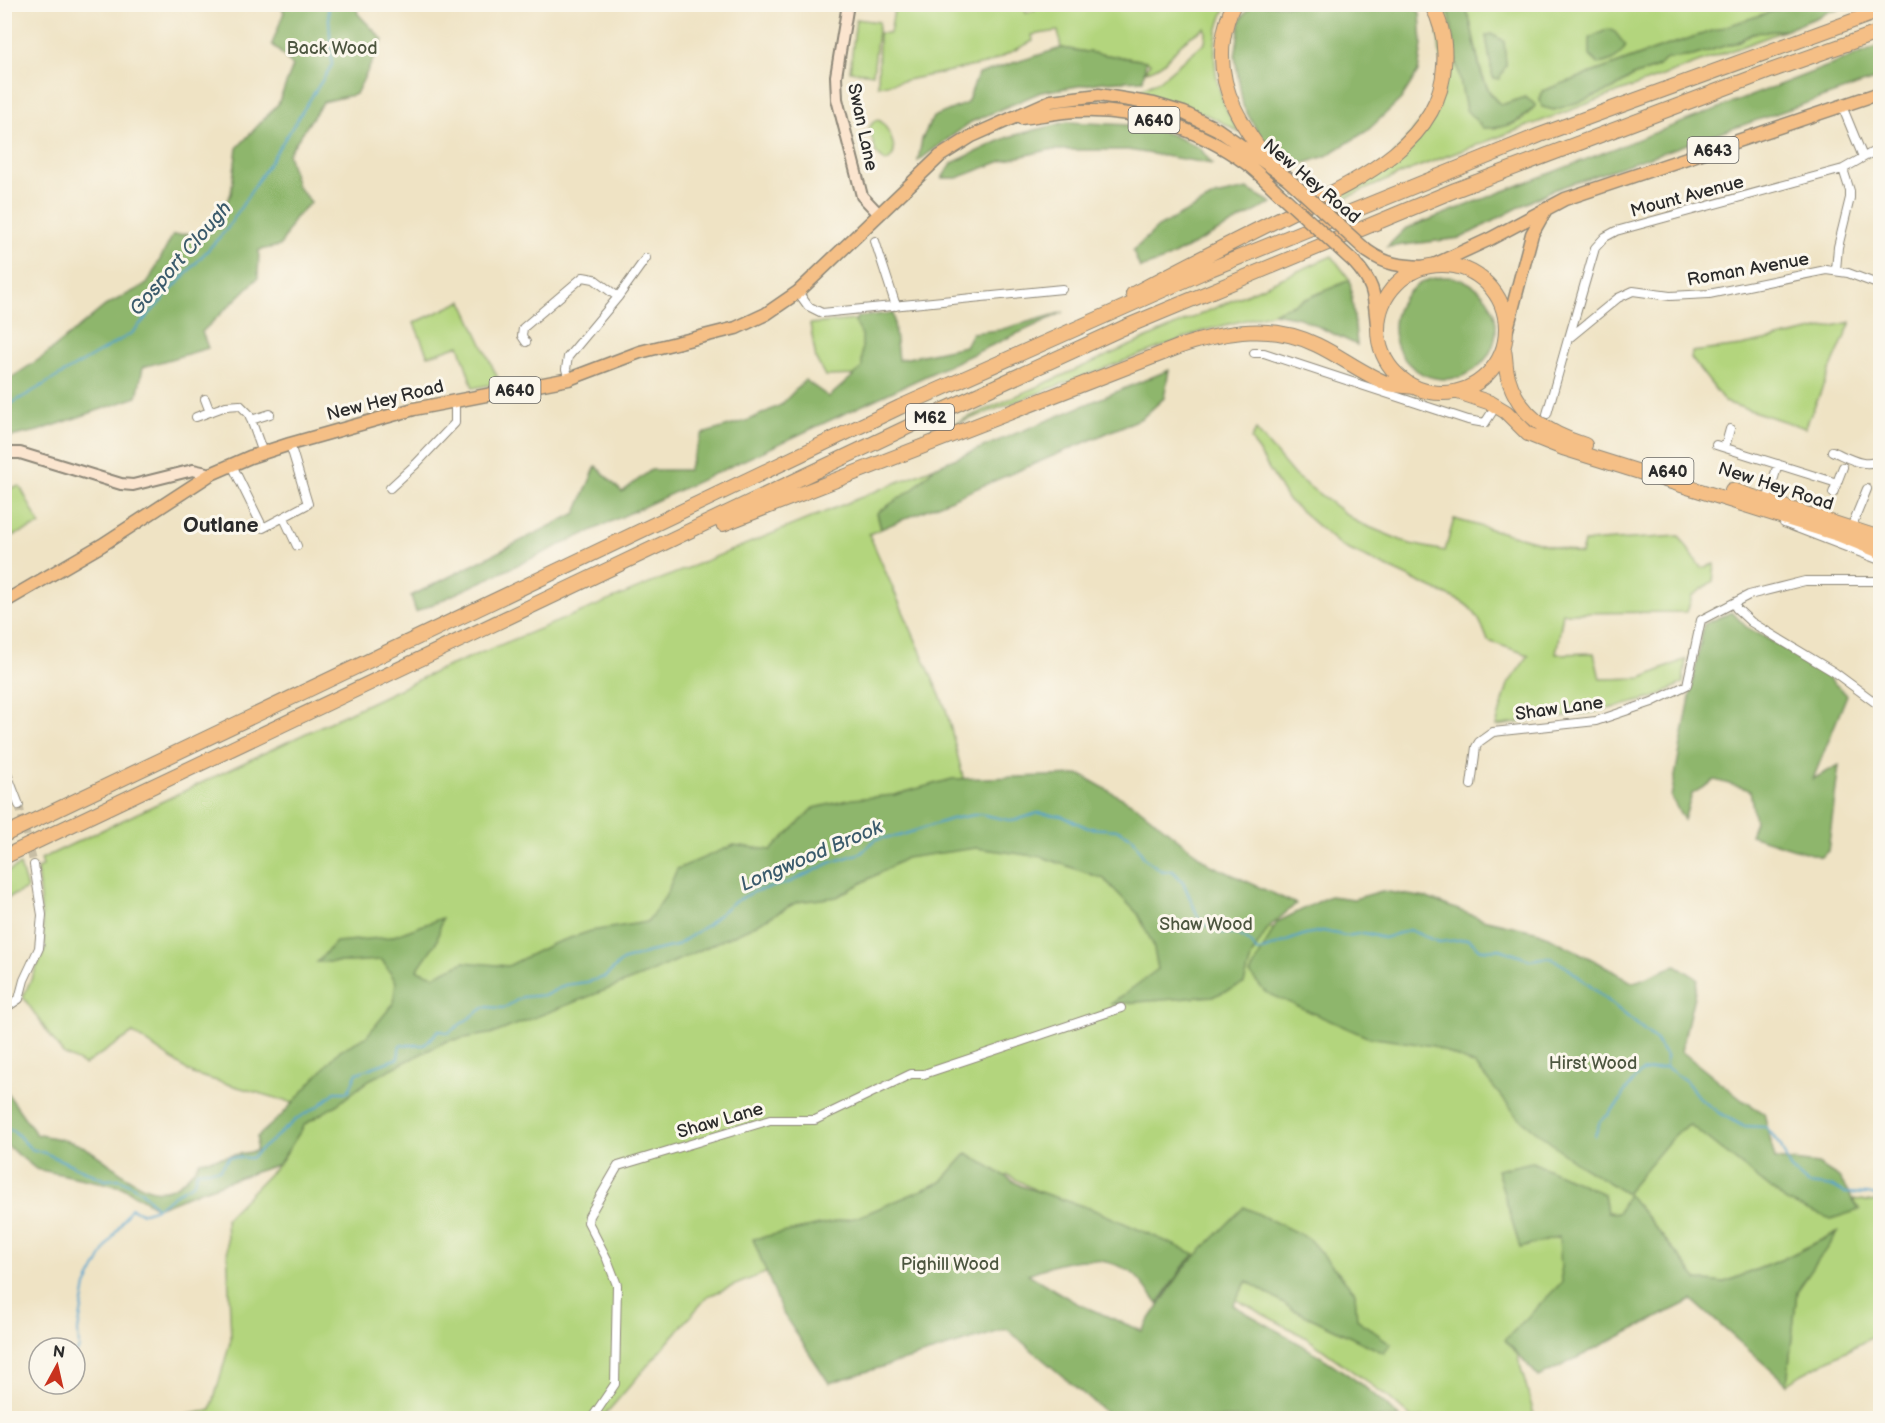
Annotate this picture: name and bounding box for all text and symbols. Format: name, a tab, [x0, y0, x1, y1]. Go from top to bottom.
park label: Back Wood	[286, 38, 378, 59]
street label: Swan Lane	[843, 81, 882, 173]
road number: A640	[1128, 107, 1180, 133]
street label: New Hey Road	[1259, 135, 1364, 228]
road number: A643	[1688, 137, 1738, 163]
street label: Mount Avenue	[1628, 171, 1746, 222]
water label: Gosport Clough	[125, 197, 237, 321]
street label: Roman Avenue	[1685, 248, 1811, 291]
street label: New Hey Road	[324, 376, 446, 425]
road number: A640	[490, 377, 540, 403]
road number: M62	[906, 404, 954, 430]
road number: A640	[1642, 458, 1694, 484]
street label: New Hey Road	[1715, 458, 1836, 515]
district label: Outlane	[183, 513, 259, 538]
street label: Shaw Lane	[1514, 692, 1605, 725]
water label: Longwood Brook	[737, 815, 887, 897]
park label: Shaw Wood	[1159, 914, 1253, 935]
park label: Hirst Wood	[1549, 1053, 1637, 1074]
street label: Shaw Lane	[675, 1098, 766, 1143]
park label: Pighill Wood	[901, 1254, 999, 1275]
north arrow	[27, 1336, 87, 1396]
text: N	[52, 1342, 66, 1363]

